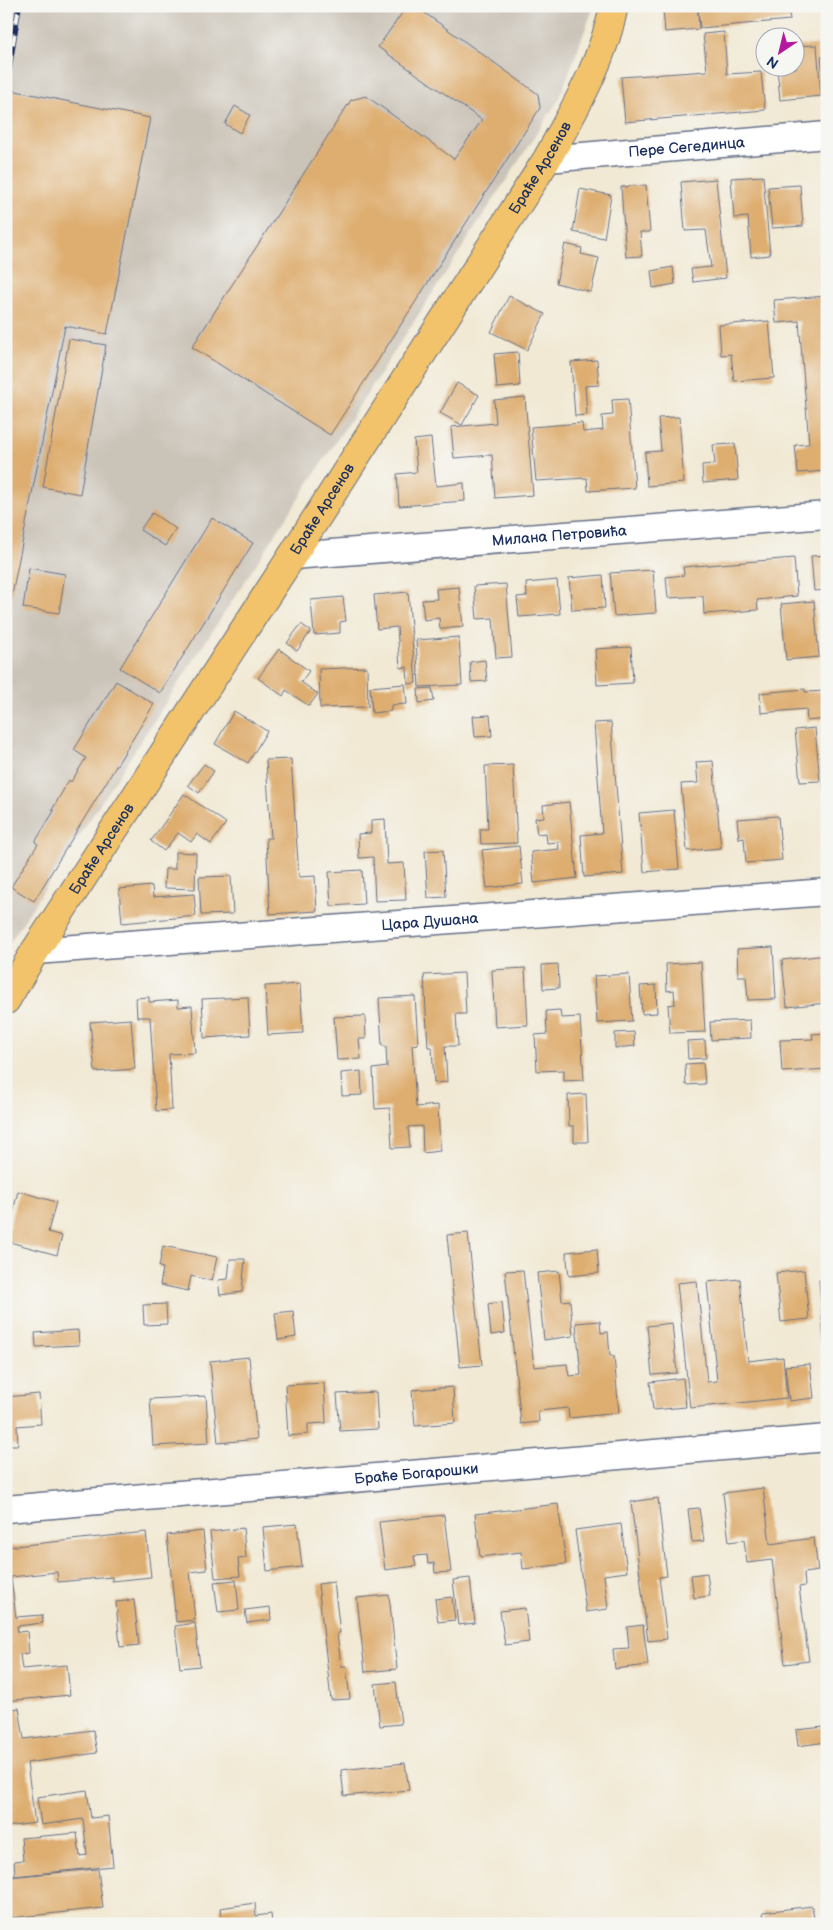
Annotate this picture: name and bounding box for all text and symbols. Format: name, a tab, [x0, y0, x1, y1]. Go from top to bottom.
north arrow	[756, 28, 806, 78]
text: N	[764, 52, 782, 72]
street label: Браће Арсенов	[505, 118, 576, 218]
street label: Пере Сегединца	[627, 133, 746, 162]
street label: Браће Арсенов	[286, 460, 359, 559]
street label: Милана Петровића	[491, 521, 628, 551]
street label: Браће Арсенов	[65, 800, 139, 898]
street label: Цара Душана	[381, 909, 479, 935]
street label: Браће Богарошки	[354, 1459, 479, 1489]

